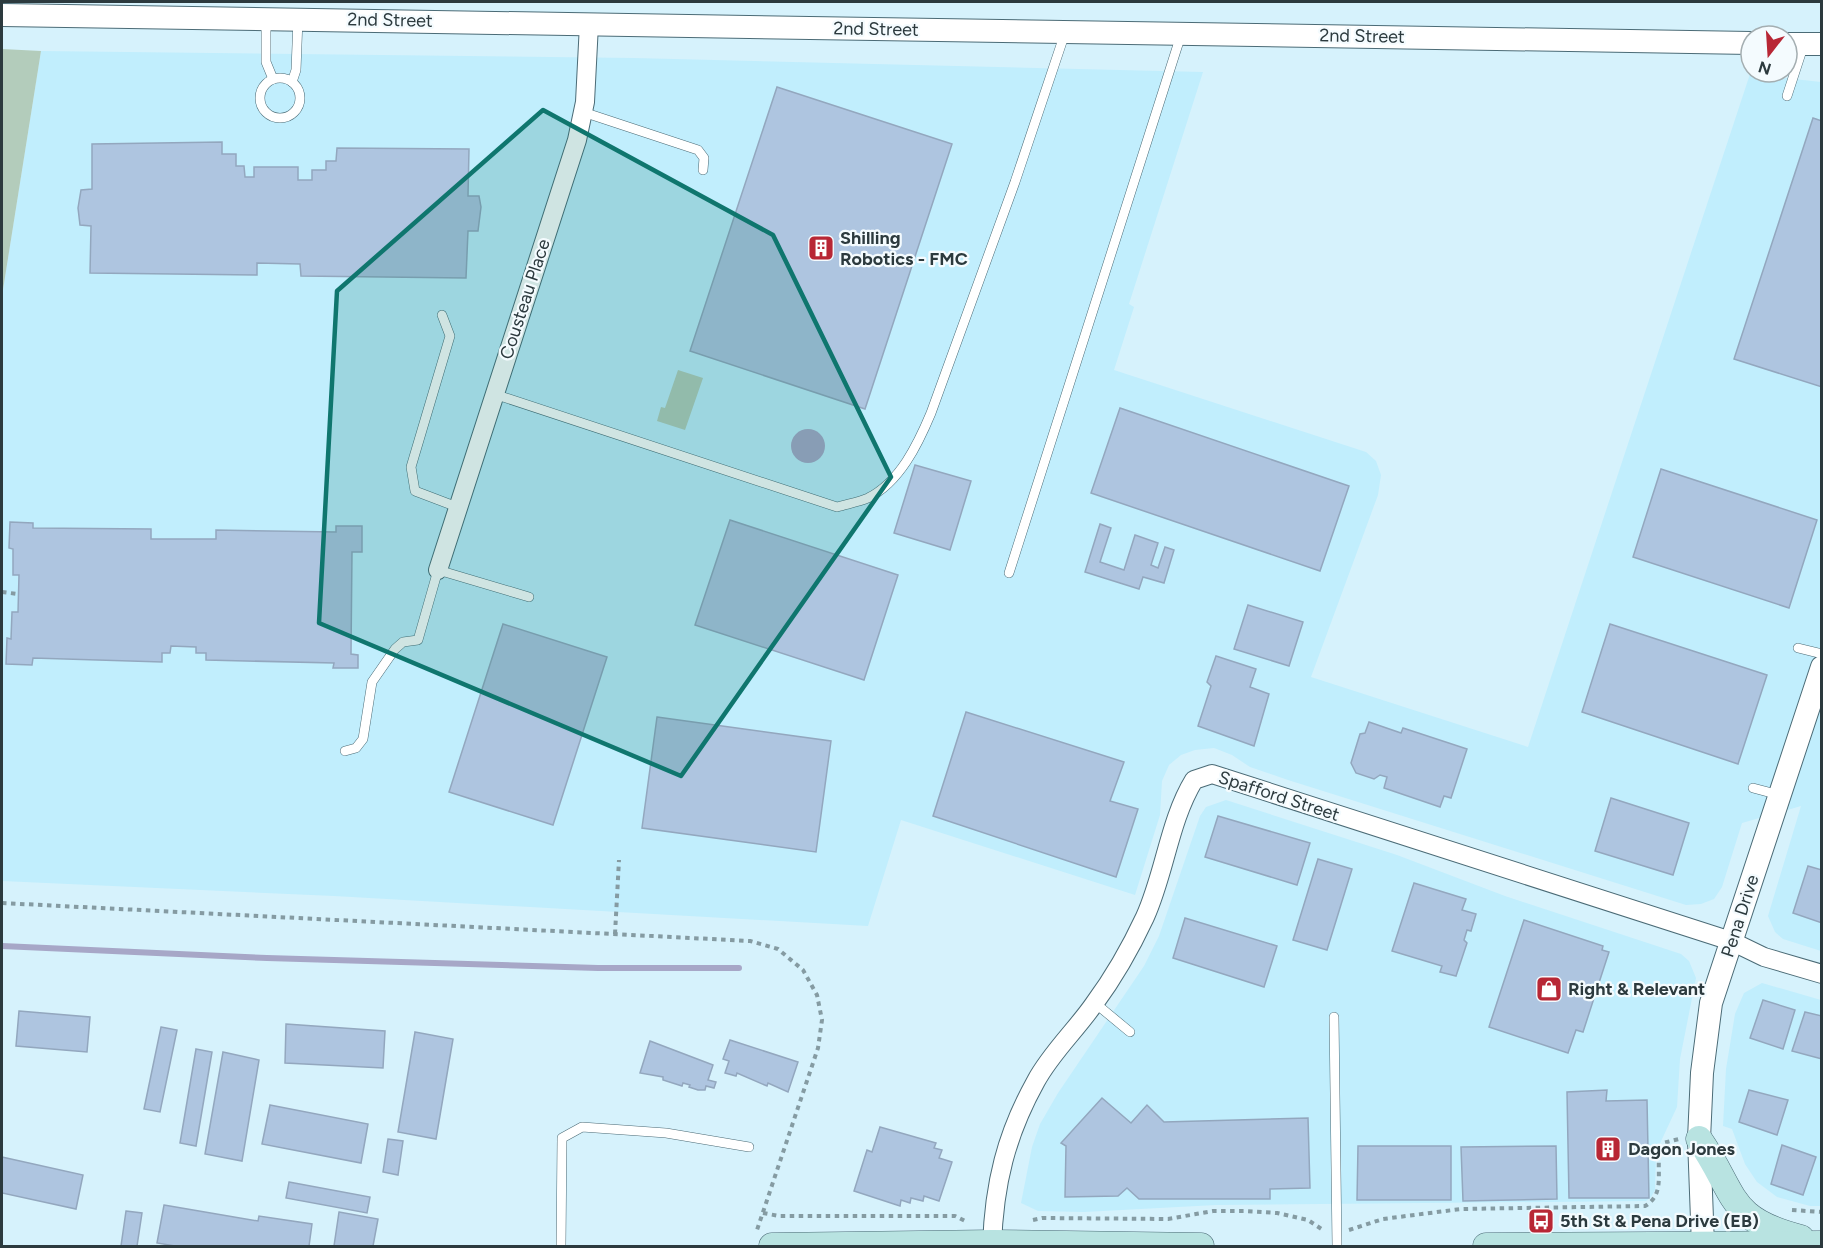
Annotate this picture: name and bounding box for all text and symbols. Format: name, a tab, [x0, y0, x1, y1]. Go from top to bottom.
street label: 2nd Street	[347, 8, 433, 32]
street label: 2nd Street	[833, 17, 919, 41]
street label: 2nd Street	[1319, 24, 1405, 48]
north arrow	[1739, 24, 1799, 84]
text: N	[1756, 57, 1773, 79]
place label: Shilling Robotics - FMC	[840, 227, 968, 270]
building icon: Shilling Robotics - FMC	[806, 233, 836, 263]
street label: Cousteau Place	[495, 236, 555, 362]
street label: Spafford Street	[1216, 766, 1343, 826]
street label: Pena Drive	[1716, 872, 1764, 960]
shop icon: Right & Relevant	[1534, 974, 1564, 1004]
place label: Right & Relevant	[1568, 978, 1705, 1000]
building icon: Dagon Jones	[1593, 1134, 1623, 1164]
place label: Dagon Jones	[1628, 1138, 1736, 1160]
bus stop icon: 5th St & Pena Drive (EB)	[1526, 1206, 1556, 1236]
place label: 5th St & Pena Drive (EB)	[1560, 1210, 1759, 1232]

